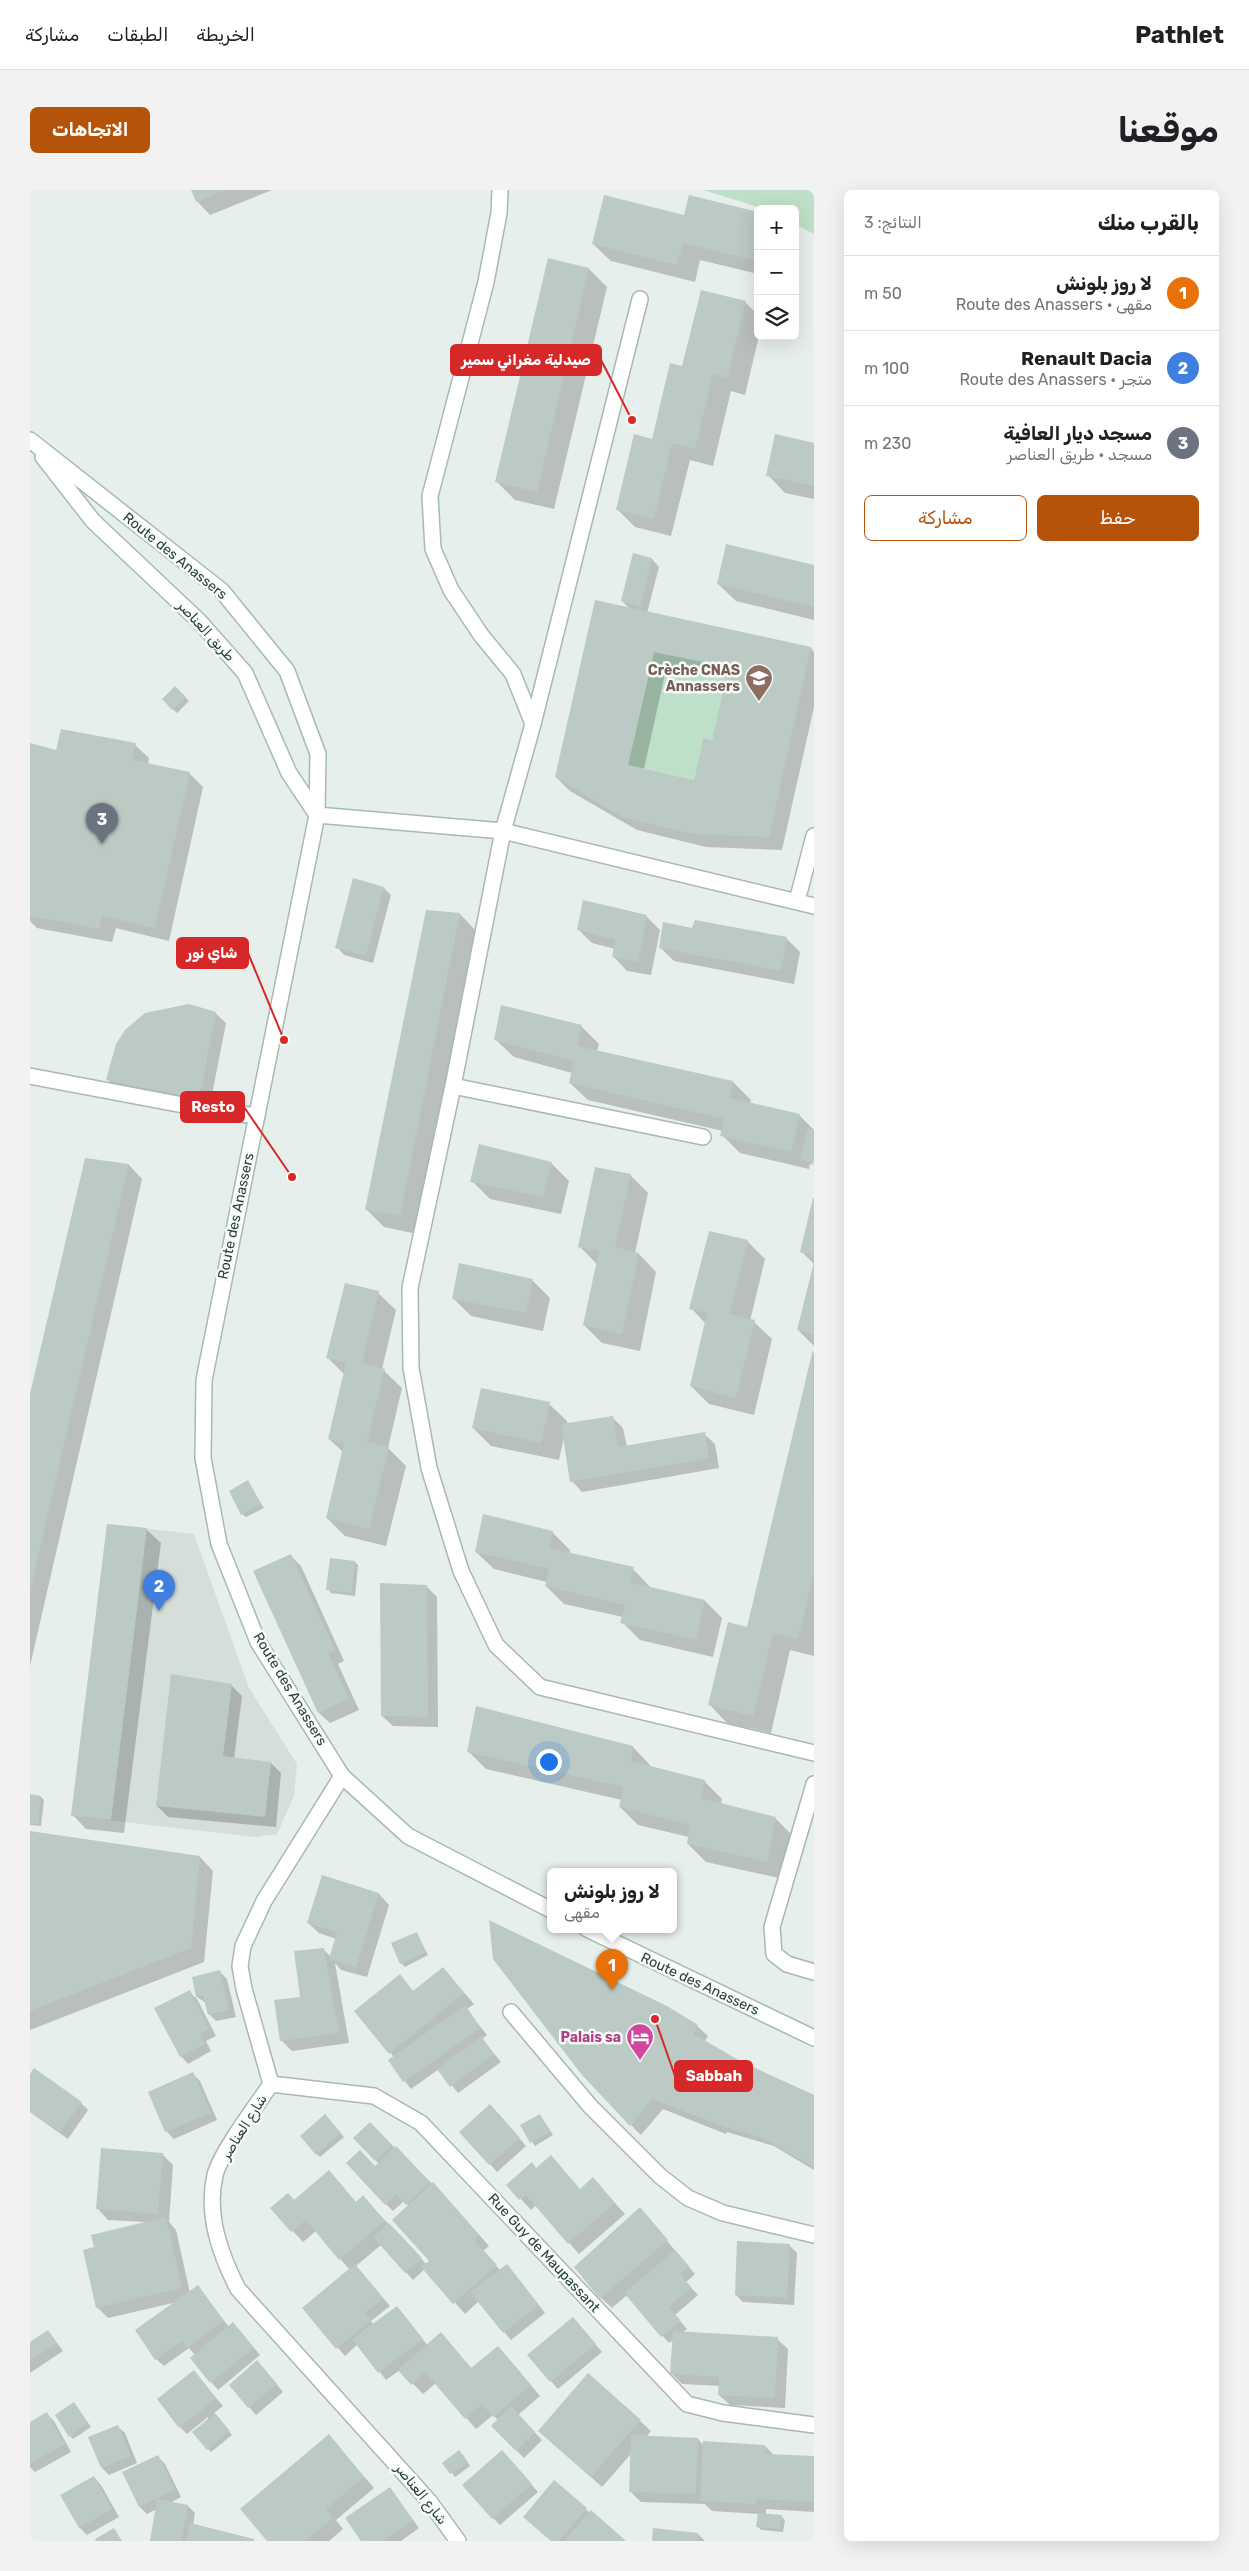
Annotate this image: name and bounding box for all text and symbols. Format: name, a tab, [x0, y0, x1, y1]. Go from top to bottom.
text: Pathlet	[1135, 21, 1224, 49]
text: مشاركة	[25, 24, 79, 46]
text: الطبقات	[107, 24, 168, 46]
text: الخريطة	[196, 24, 255, 46]
button: الاتجاهات	[30, 107, 150, 153]
text: موقعنا	[1117, 109, 1219, 151]
map controls	[754, 205, 799, 340]
button: +	[754, 205, 799, 250]
text: بالقرب منك	[1098, 210, 1199, 235]
text: النتائج: 3	[864, 213, 922, 232]
button: −	[754, 250, 799, 295]
text: لا روز بلونش	[1056, 272, 1152, 295]
text: 50 m	[864, 284, 902, 303]
text: 1	[1179, 284, 1187, 303]
button: layers	[754, 295, 799, 340]
text: مقهى · Route des Anassers	[956, 295, 1152, 314]
callout: صيدلية مغراني سمير	[451, 345, 601, 375]
text: Renault Dacia	[1021, 347, 1152, 370]
text: صيدلية مغراني سمير	[460, 351, 591, 372]
text: 100 m	[864, 359, 909, 378]
text: 2	[1178, 359, 1188, 378]
text: متجر · Route des Anassers	[959, 370, 1152, 389]
text: مسجد ديار العافية	[1003, 422, 1152, 445]
text: 230 m	[864, 434, 911, 453]
text: 3	[1178, 434, 1188, 453]
text: مسجد · طريق العناصر	[1007, 445, 1152, 464]
button: مشاركة	[864, 495, 1027, 541]
button: حفظ	[1037, 495, 1199, 541]
street label: Route des Anassers	[120, 509, 230, 603]
street label: طريق العناصر	[173, 596, 239, 665]
place label: Crèche CNAS Annassers	[648, 662, 740, 695]
school or university icon: Crèche CNAS Annassers	[744, 663, 774, 702]
pin: 3	[86, 803, 118, 844]
callout: شاي نور	[177, 938, 248, 968]
text: شاي نور	[186, 944, 237, 964]
callout: Resto	[181, 1092, 244, 1122]
text: Resto	[191, 1098, 235, 1116]
street label: Route des Anassers	[214, 1151, 258, 1281]
pin: 2	[143, 1570, 175, 1611]
street label: Route des Anassers	[250, 1629, 330, 1749]
your location	[536, 1749, 562, 1775]
popup	[547, 1868, 677, 1933]
text: لا روز بلونش	[564, 1880, 660, 1903]
text: مقهى	[564, 1903, 600, 1922]
pin: 1	[596, 1949, 628, 1990]
street label: Route des Anassers	[638, 1949, 762, 2019]
hotel icon: Palais sa	[625, 2022, 655, 2061]
place label: Palais sa	[560, 2029, 621, 2046]
callout: Sabbah	[675, 2061, 752, 2091]
text: Sabbah	[686, 2067, 742, 2085]
street label: شارع العناصر	[217, 2091, 272, 2165]
street label: Rue Guy de Maupassant	[484, 2190, 604, 2316]
street label: شارع العناصر	[389, 2459, 451, 2529]

